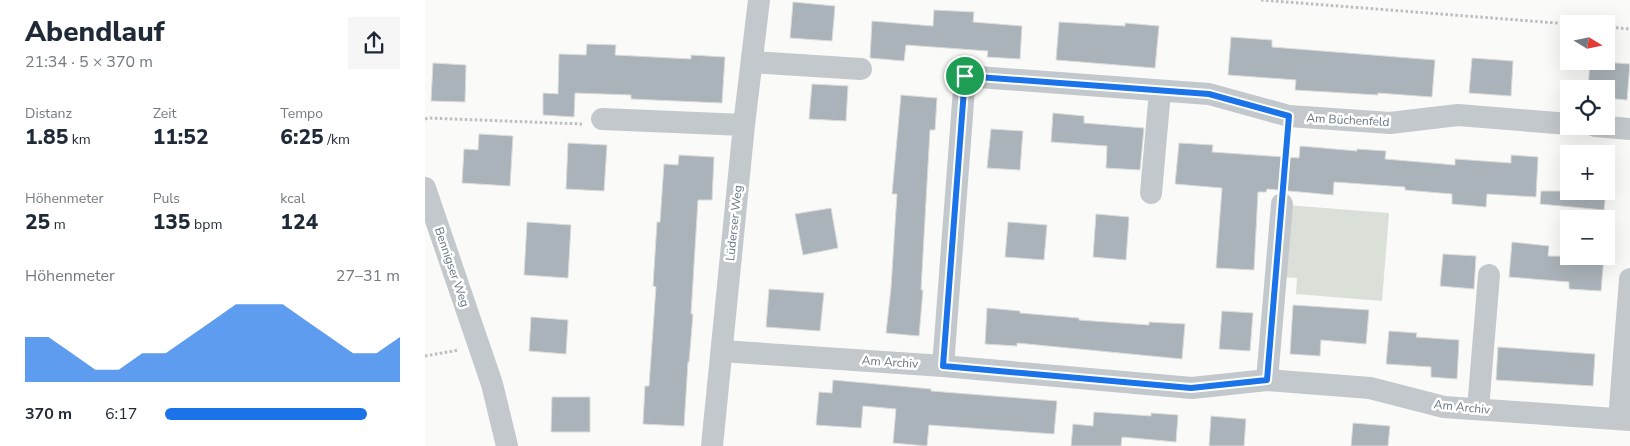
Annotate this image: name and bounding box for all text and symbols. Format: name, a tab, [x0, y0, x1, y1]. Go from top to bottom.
text: Abendlauf	[25, 13, 164, 51]
north arrow	[1560, 15, 1615, 70]
map controls	[1560, 15, 1615, 265]
button: share	[348, 17, 400, 69]
text: 21:34 · 5 × 370 m	[25, 51, 153, 73]
pin	[944, 55, 986, 97]
icon: arrive	[951, 62, 979, 90]
button: locate	[1560, 80, 1615, 135]
text: Distanz	[25, 104, 72, 123]
text: Zeit	[153, 104, 176, 123]
text: Tempo	[280, 104, 323, 123]
street label: Am Büchenfeld	[1306, 110, 1390, 130]
text: 1.85	[25, 123, 68, 151]
text: 11:52	[153, 123, 209, 151]
text: 6:25	[280, 123, 324, 151]
text: km	[68, 130, 91, 149]
text: /km	[324, 130, 350, 149]
button: +	[1560, 145, 1615, 200]
street label: Lüderser Weg	[722, 184, 746, 262]
text: Höhenmeter	[25, 189, 104, 208]
text: Puls	[153, 189, 180, 208]
text: kcal	[280, 189, 305, 208]
text: 25	[25, 208, 50, 236]
text: 135	[153, 208, 190, 236]
text: 124	[280, 208, 318, 236]
button: −	[1560, 210, 1615, 265]
text: m	[50, 215, 66, 234]
text: bpm	[190, 215, 222, 234]
street label: Bennigser Weg	[431, 225, 473, 309]
text: Höhenmeter	[25, 265, 115, 287]
text: 27–31 m	[336, 265, 400, 287]
street label: Am Archiv	[861, 352, 920, 372]
street label: Am Archiv	[1433, 396, 1492, 418]
text: 370 m	[25, 403, 72, 425]
text: 6:17	[105, 403, 137, 425]

